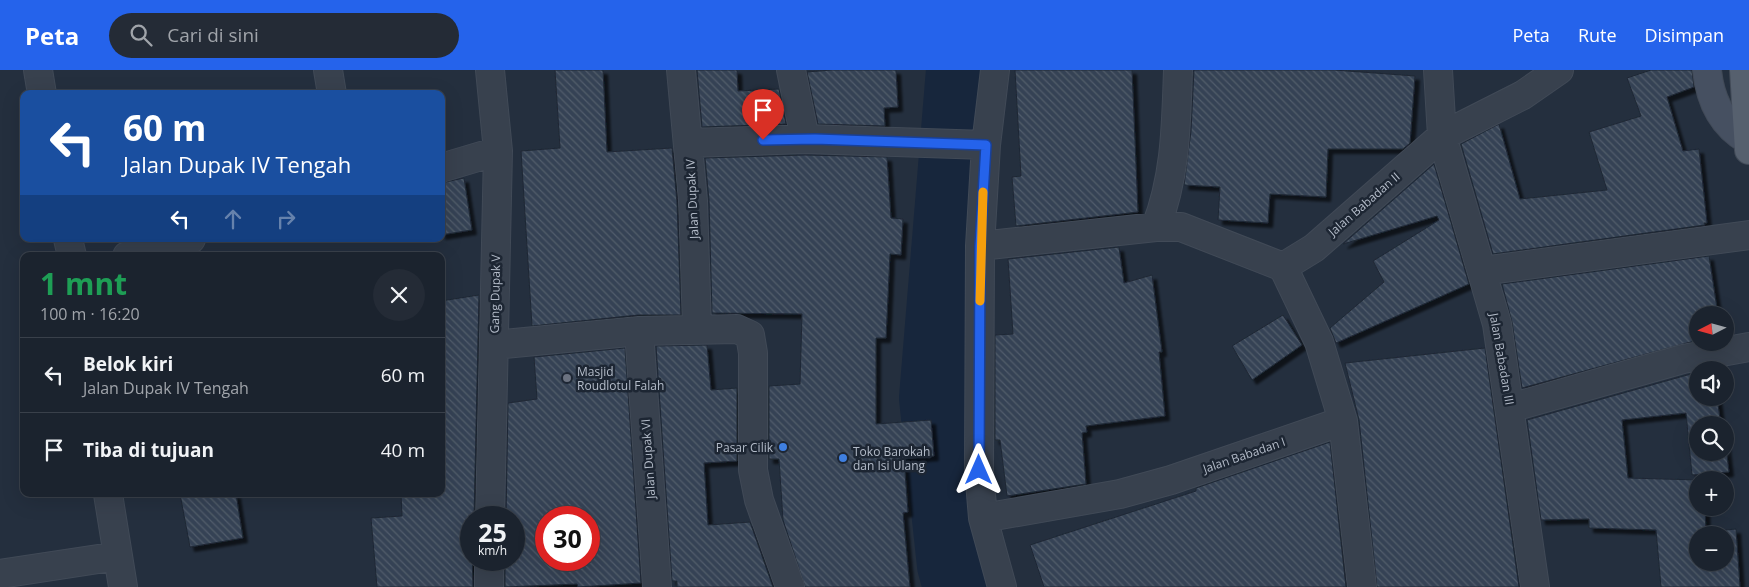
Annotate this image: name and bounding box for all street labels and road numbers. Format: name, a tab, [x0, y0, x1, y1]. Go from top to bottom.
street label: Jalan Dupak IV	[681, 158, 703, 240]
street label: Jalan Babadan II	[1324, 168, 1403, 240]
street label: Gang Dupak V	[486, 253, 504, 334]
street label: Jalan Babadan III	[1485, 311, 1518, 406]
street label: Jalan Dupak VI	[637, 418, 659, 501]
street label: Jalan Babadan I	[1199, 433, 1288, 477]

